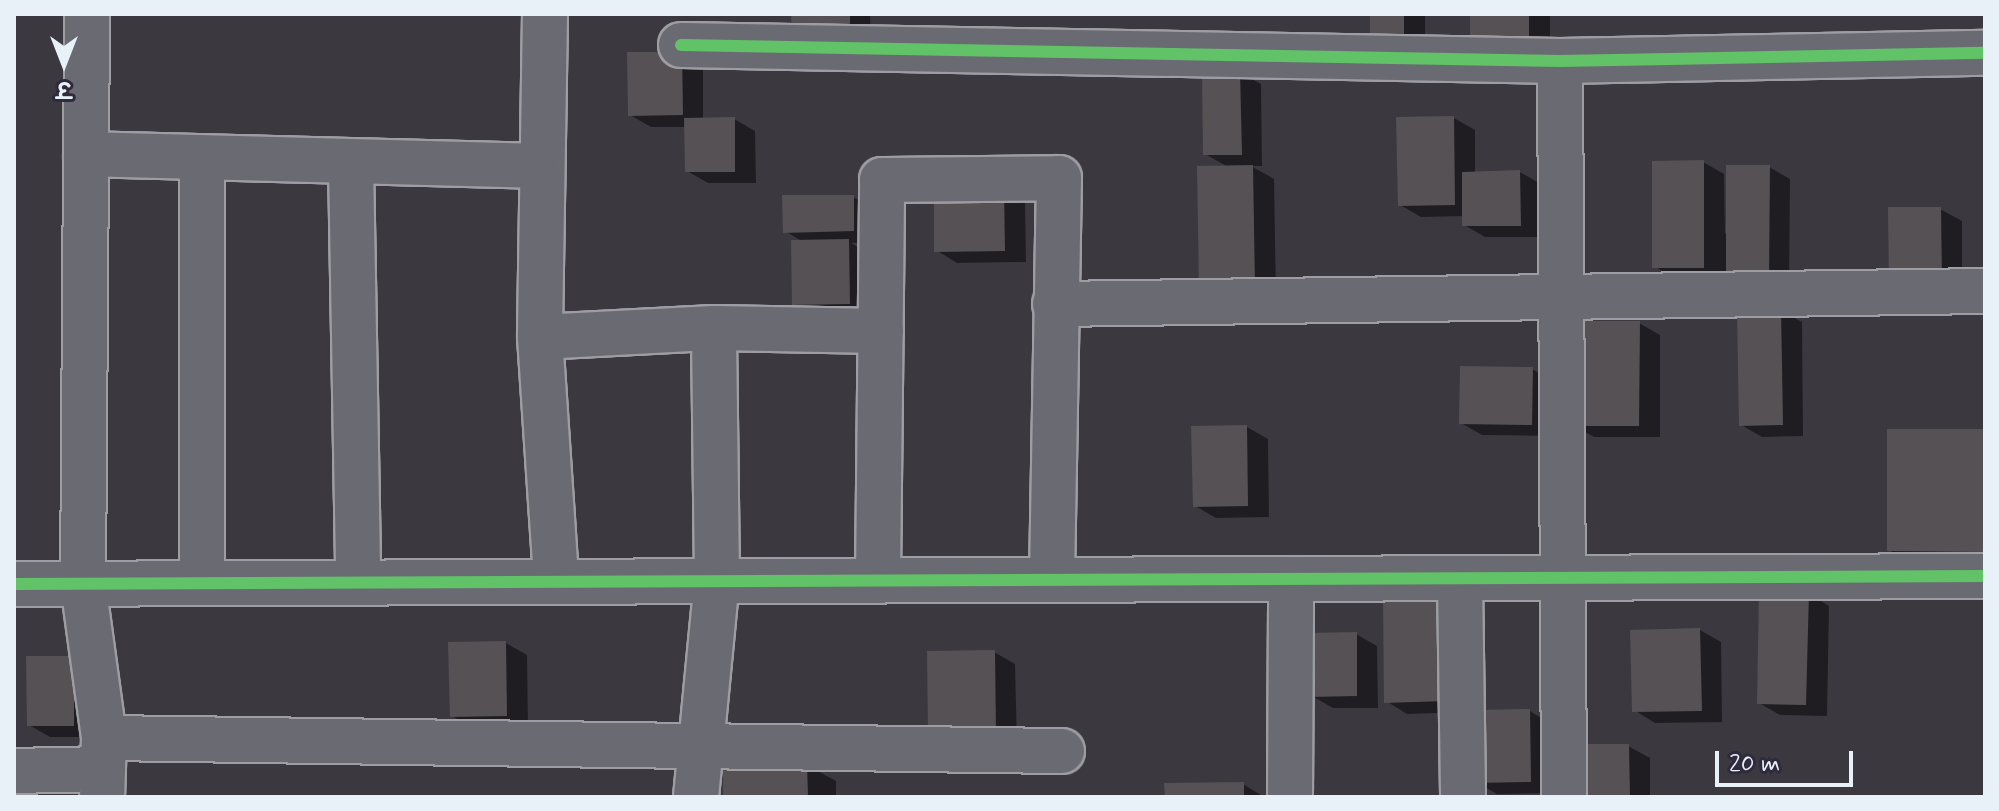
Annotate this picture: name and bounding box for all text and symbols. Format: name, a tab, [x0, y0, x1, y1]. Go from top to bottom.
north arrow	[24, 24, 104, 104]
text: उ	[57, 74, 71, 102]
scale bar	[1719, 735, 1857, 785]
text: 20 m	[1729, 749, 1780, 780]

